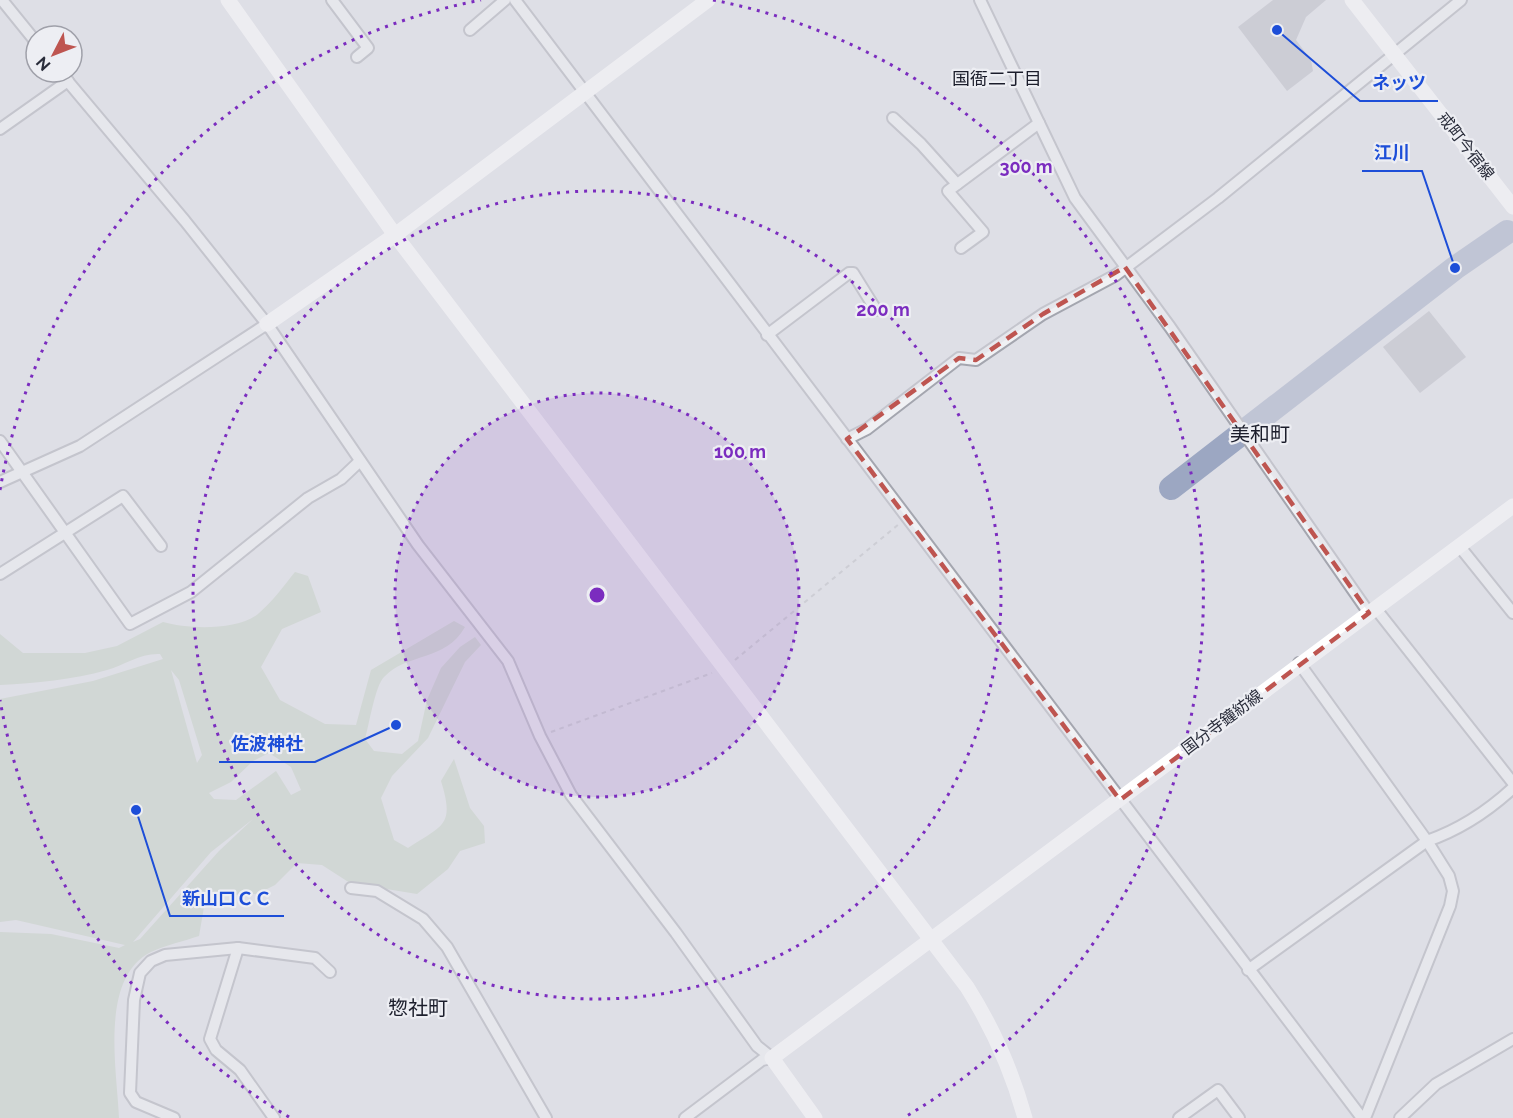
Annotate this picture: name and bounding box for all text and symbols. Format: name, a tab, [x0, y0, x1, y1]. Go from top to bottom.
north arrow	[24, 24, 84, 84]
text: N	[32, 53, 54, 75]
callout: ネッツ	[1360, 65, 1438, 101]
district label: 国衙二丁目	[952, 68, 1042, 89]
text: ネッツ	[1372, 72, 1426, 93]
street label: 戒町今宿線	[1434, 109, 1498, 183]
callout: 江川	[1362, 135, 1422, 171]
text: 江川	[1374, 142, 1410, 163]
text: 300 m	[999, 156, 1053, 177]
text: 200 m	[856, 299, 910, 320]
district label: 美和町	[1230, 422, 1290, 446]
text: 100 m	[714, 441, 766, 462]
centre of rings	[587, 585, 607, 605]
street label: 国分寺鐘紡線	[1178, 686, 1266, 758]
callout: 佐波神社	[219, 726, 315, 762]
text: 佐波神社	[231, 733, 303, 754]
callout: 新山口ＣＣ	[170, 880, 284, 916]
text: 新山口ＣＣ	[182, 888, 272, 909]
district label: 惣社町	[388, 996, 448, 1020]

